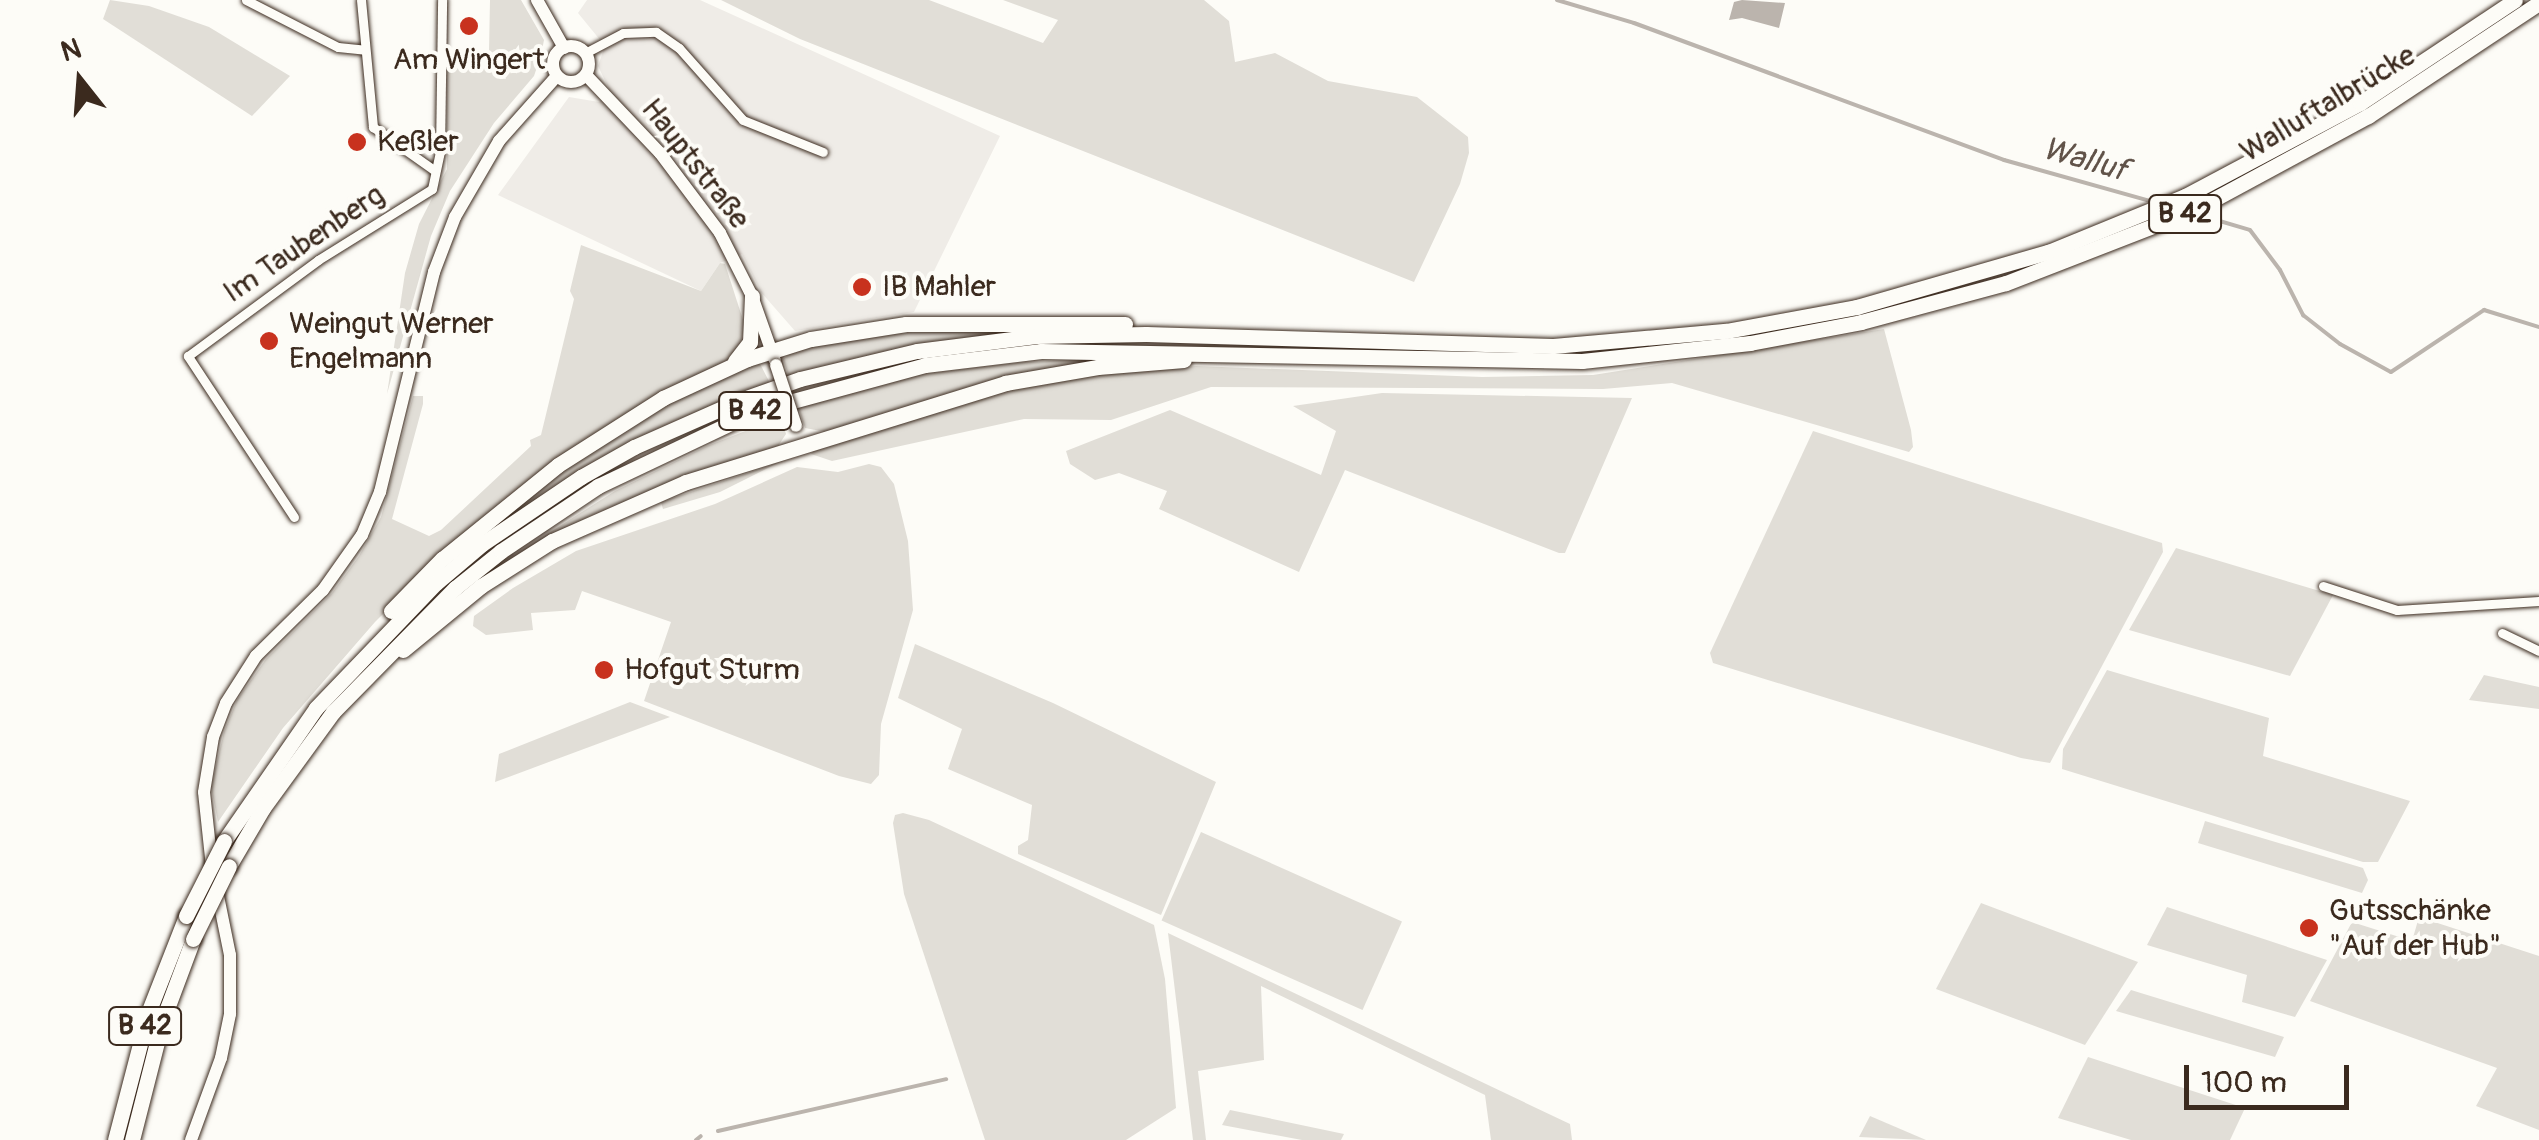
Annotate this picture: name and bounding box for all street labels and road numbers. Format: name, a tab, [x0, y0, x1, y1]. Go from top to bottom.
street label: Walluftalbrücke	[2234, 38, 2422, 170]
street label: Hauptstraße	[633, 92, 757, 236]
street label: Im Taubenberg	[217, 177, 391, 311]
road number: B 42	[2148, 191, 2222, 237]
road number: B 42	[718, 388, 792, 434]
road number: B 42	[108, 1003, 182, 1049]

